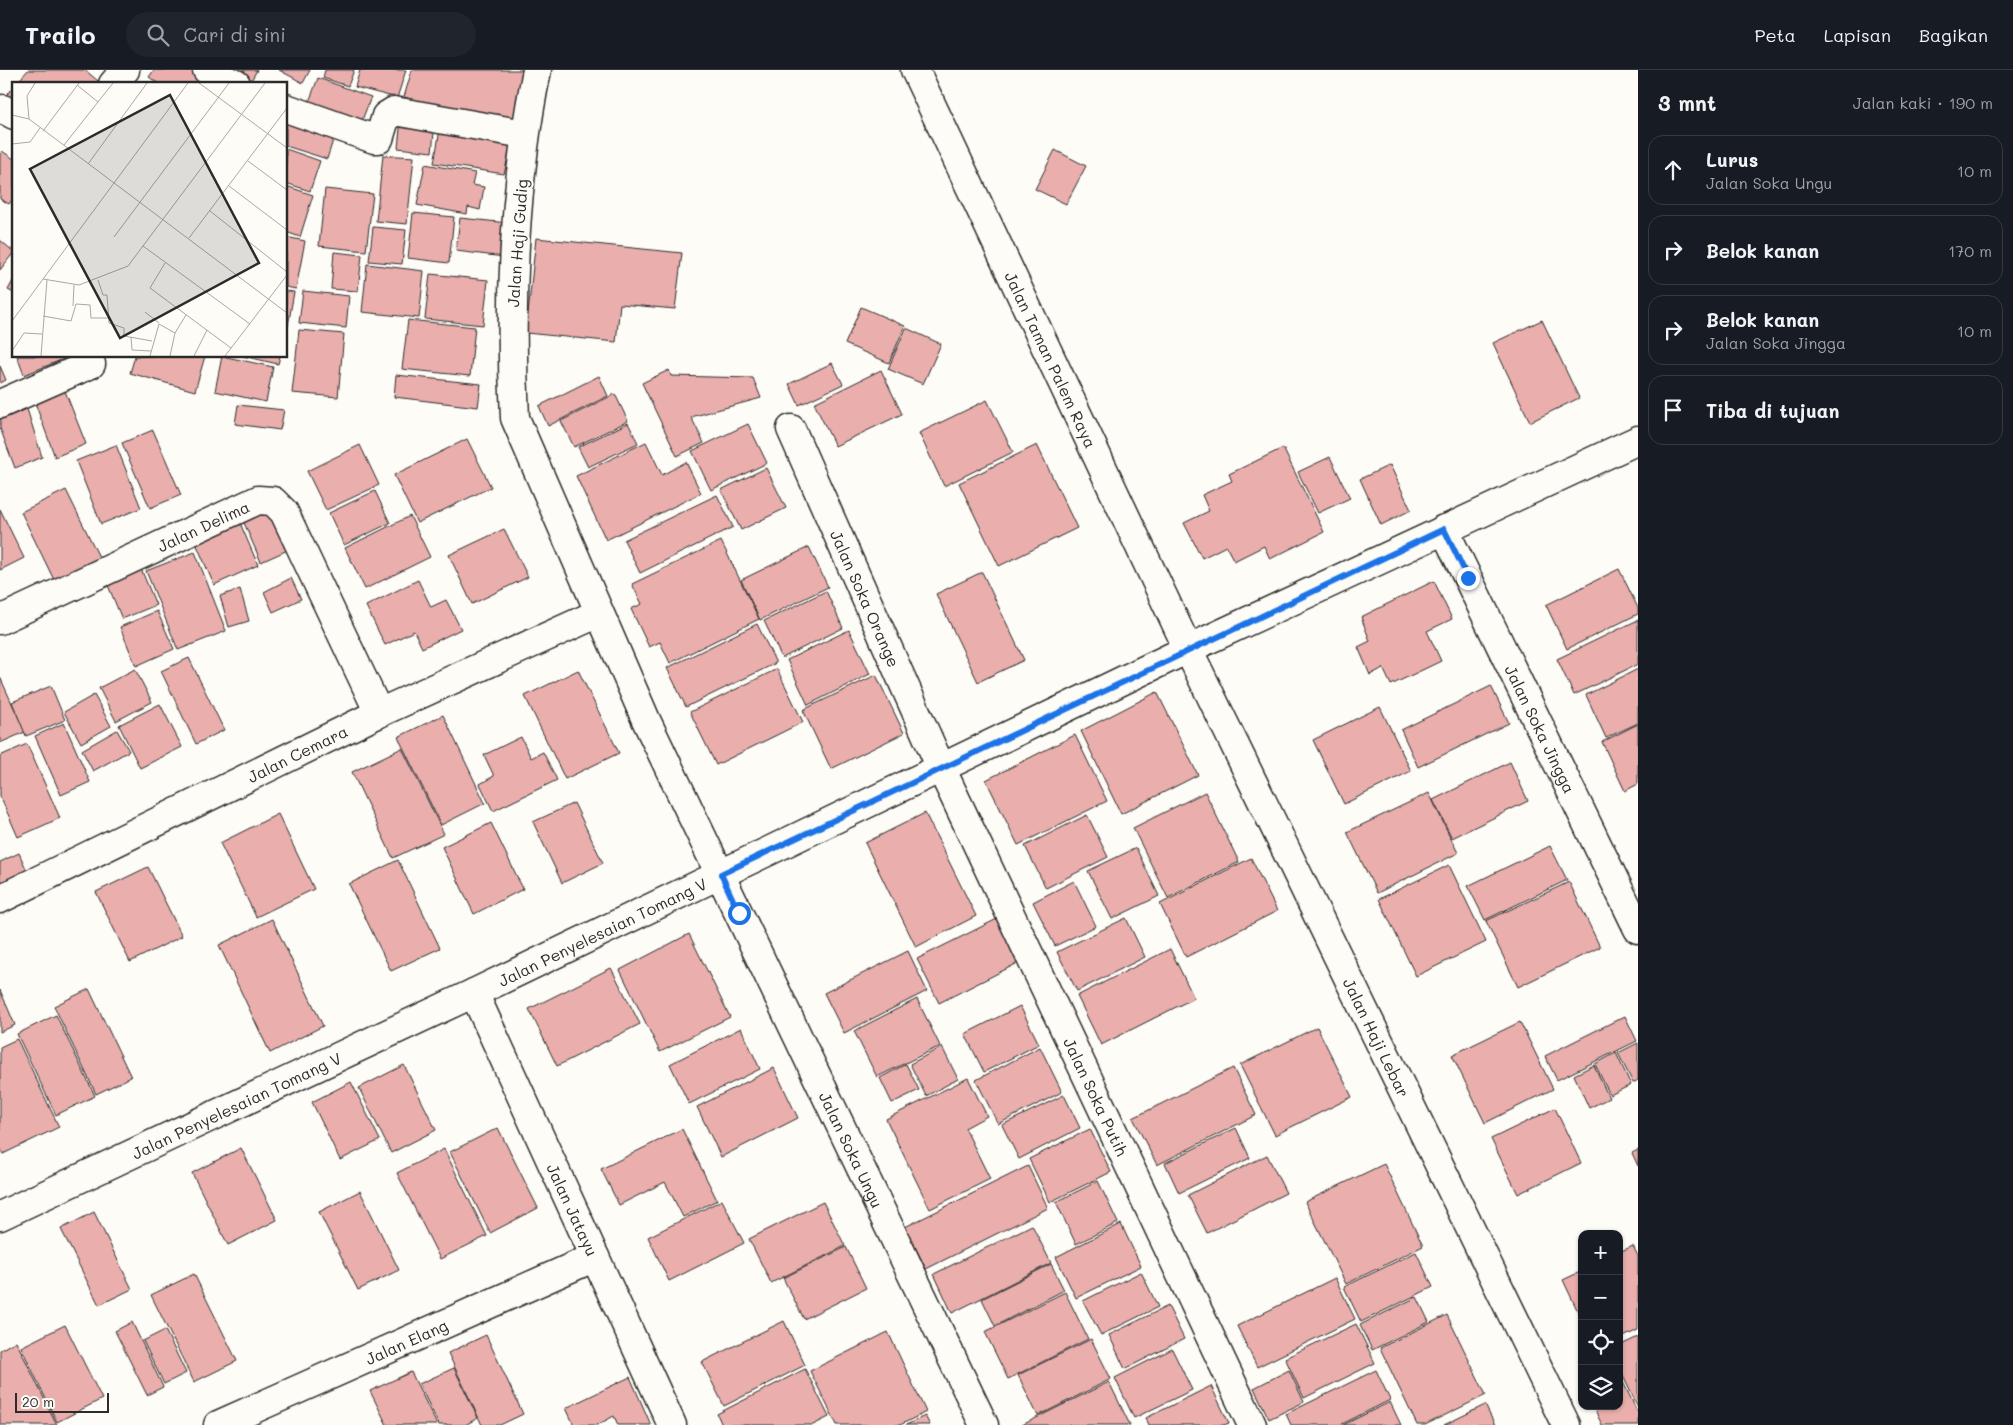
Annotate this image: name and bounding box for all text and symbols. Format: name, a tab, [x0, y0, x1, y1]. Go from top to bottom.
search box	[126, 12, 476, 57]
text: Trailo	[25, 19, 96, 50]
icon: search	[144, 21, 172, 49]
text: Cari di sini	[184, 22, 286, 47]
text: Peta	[1754, 23, 1796, 47]
text: Lapisan	[1824, 23, 1891, 47]
text: Bagikan	[1919, 23, 1988, 47]
inset map	[12, 82, 288, 358]
text: 3 mnt	[1658, 89, 1716, 116]
text: Jalan kaki · 190 m	[1853, 92, 1993, 113]
text: Lurus	[1706, 147, 1758, 172]
icon: ahead	[1659, 156, 1687, 184]
text: 10 m	[1957, 160, 1992, 181]
text: Jalan Soka Ungu	[1706, 172, 1832, 193]
street label: Jalan Haji Gudig	[502, 178, 532, 308]
icon: right	[1659, 236, 1687, 264]
text: Belok kanan	[1706, 238, 1819, 263]
text: 170 m	[1948, 240, 1992, 261]
street label: Jalan Taman Palem Raya	[1001, 268, 1102, 451]
text: Belok kanan	[1706, 307, 1819, 332]
icon: right	[1659, 316, 1687, 344]
text: 10 m	[1957, 320, 1992, 341]
text: Jalan Soka Jingga	[1706, 332, 1846, 353]
icon: arrive	[1659, 396, 1687, 424]
text: Tiba di tujuan	[1706, 398, 1839, 423]
street label: Jalan Delima	[154, 495, 253, 556]
street label: Jalan Soka Orange	[826, 526, 905, 670]
route end	[1457, 567, 1480, 590]
street label: Jalan Soka Jingga	[1501, 661, 1581, 796]
street label: Jalan Cemara	[244, 720, 351, 787]
street label: Jalan Penyelesaian Tomang V	[494, 872, 710, 990]
route start	[728, 902, 751, 925]
street label: Jalan Haji Lebar	[1339, 974, 1415, 1100]
street label: Jalan Soka Putih	[1059, 1034, 1133, 1159]
street label: Jalan Penyelesaian Tomang V	[128, 1047, 344, 1163]
street label: Jalan Soka Ungu	[815, 1088, 889, 1211]
street label: Jalan Jatayu	[543, 1160, 603, 1259]
map controls	[1578, 1230, 1623, 1410]
button: +	[1578, 1230, 1623, 1275]
button: −	[1578, 1275, 1623, 1320]
street label: Jalan Elang	[362, 1314, 451, 1369]
button: locate	[1578, 1320, 1623, 1365]
button: layers	[1578, 1365, 1623, 1410]
scale bar	[15, 1390, 109, 1413]
text: 20 m	[22, 1392, 54, 1411]

